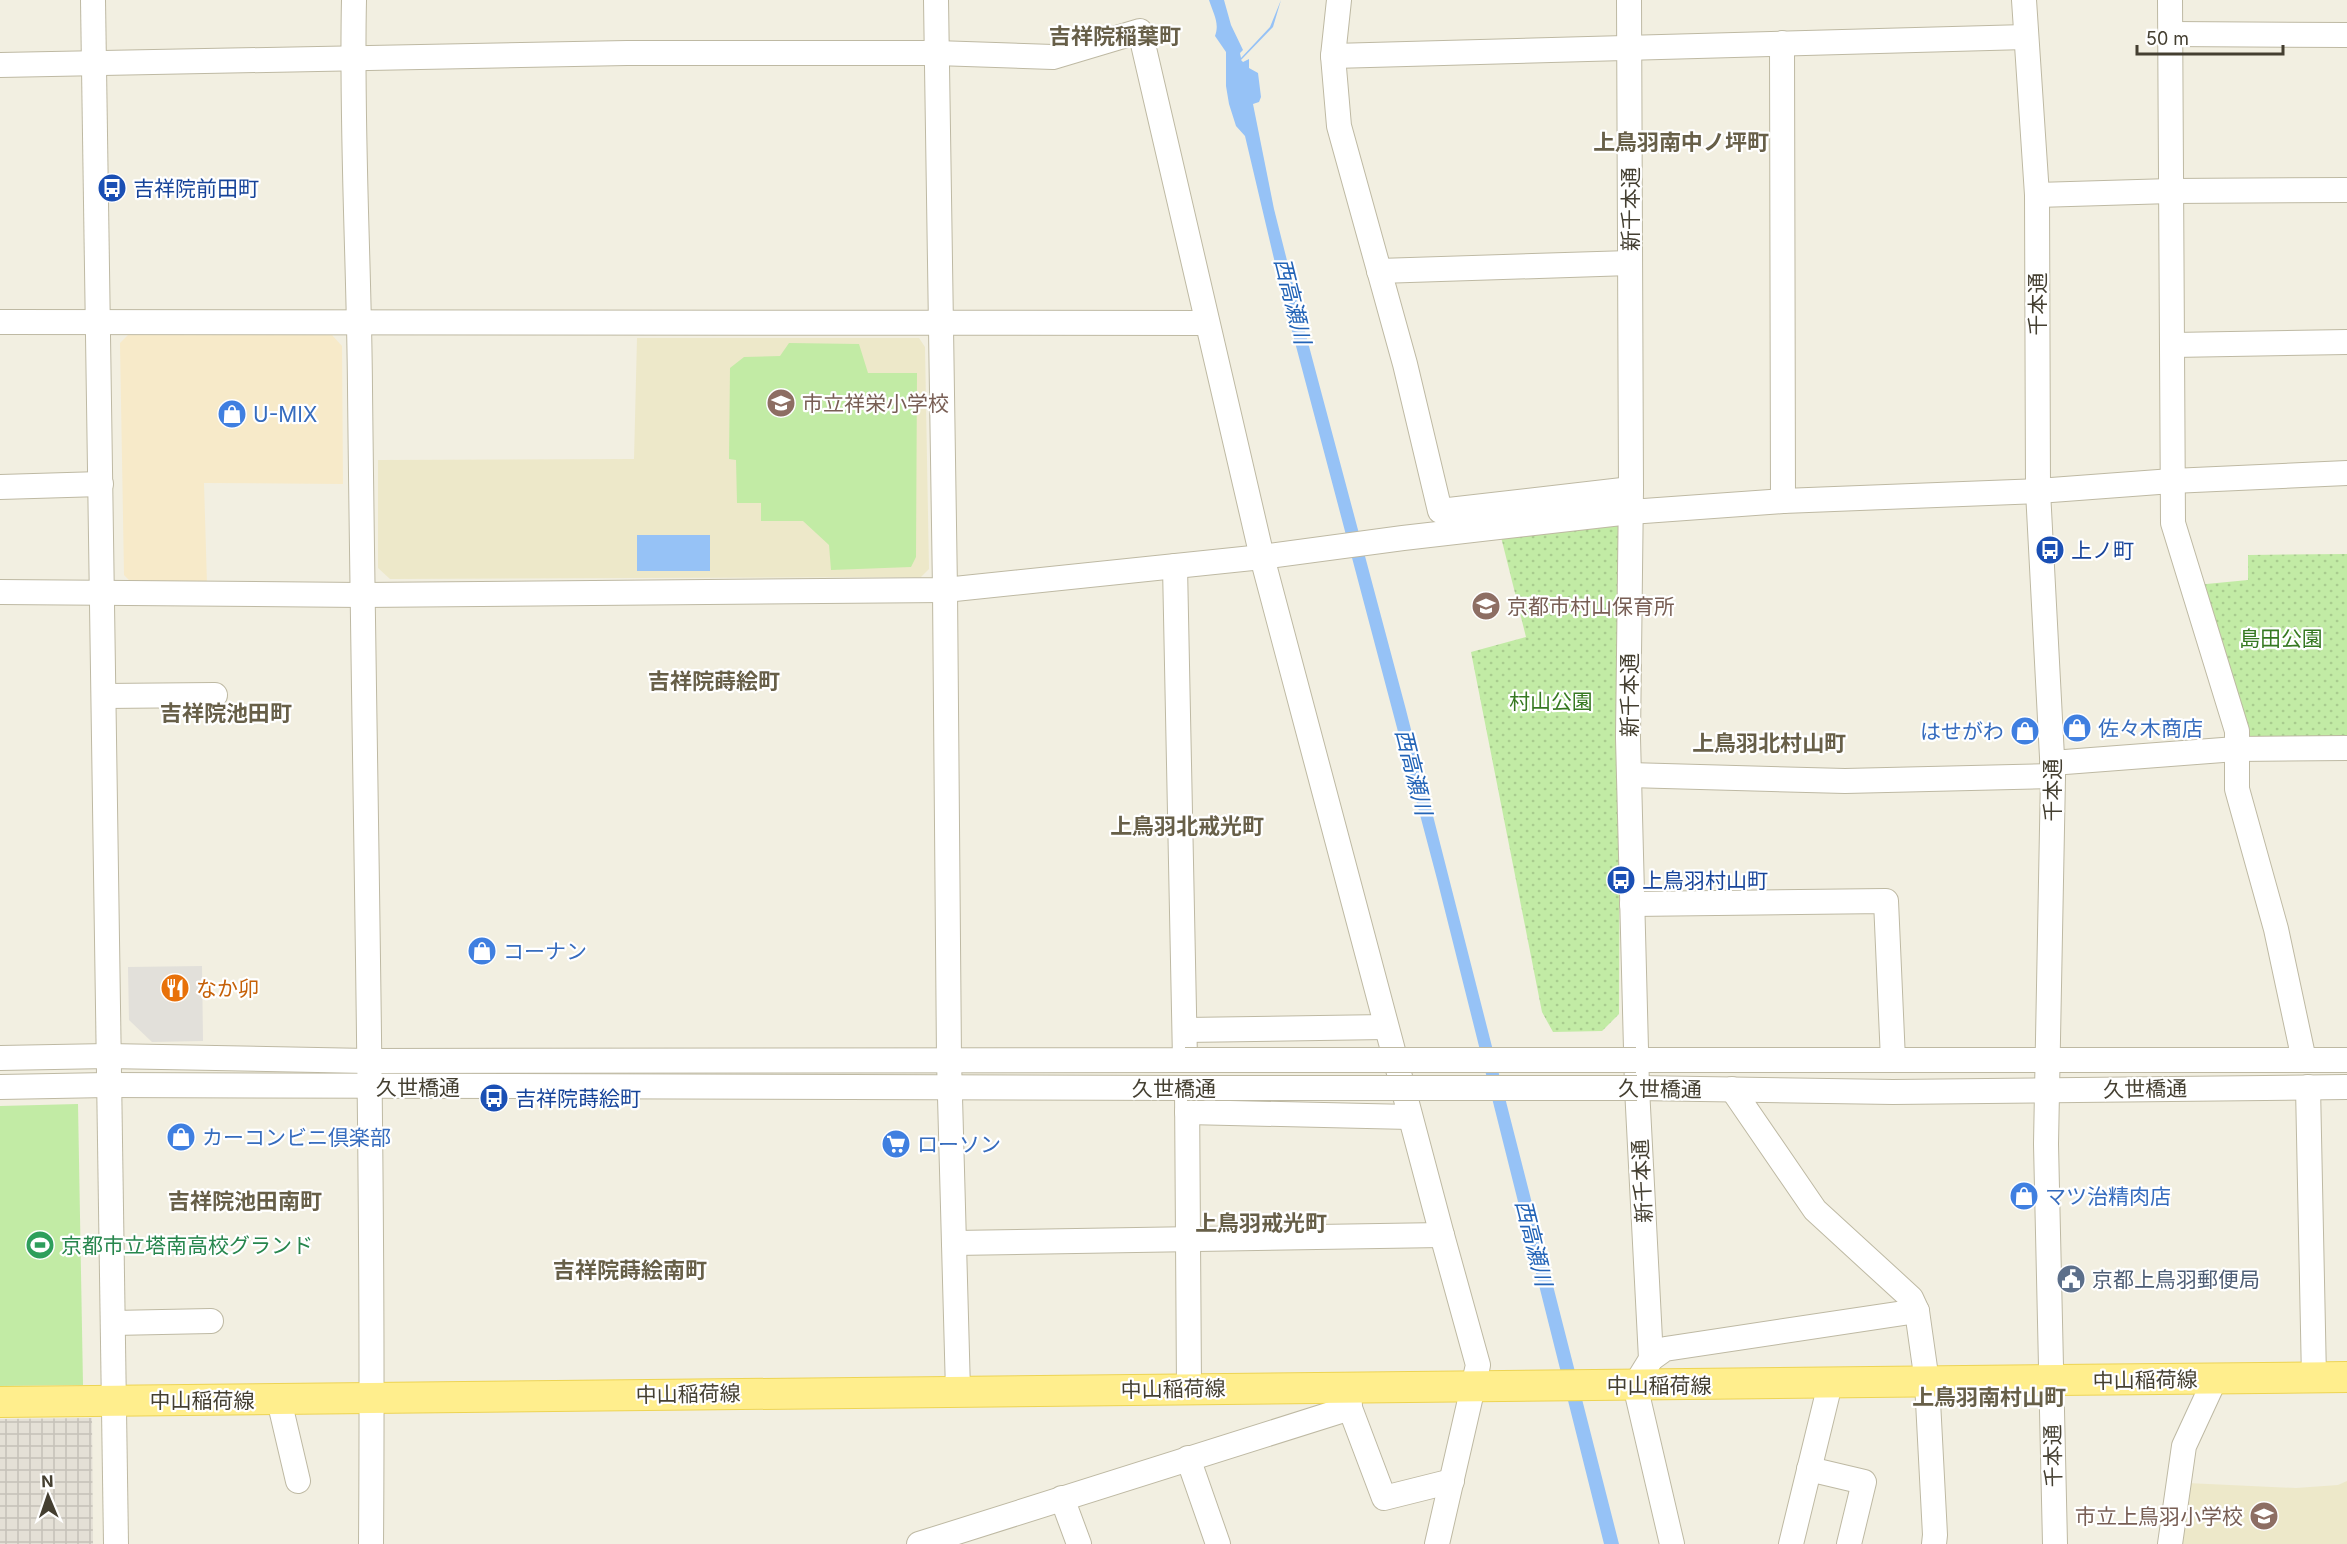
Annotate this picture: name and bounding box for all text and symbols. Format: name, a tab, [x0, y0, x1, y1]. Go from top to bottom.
scale bar	[2137, 18, 2282, 56]
district label: 吉祥院稲葉町	[1049, 23, 1181, 49]
text: 50 m	[2146, 28, 2189, 49]
district label: 上鳥羽南中ノ坪町	[1593, 129, 1769, 155]
street label: 新千本通	[1618, 167, 1643, 251]
bus stop icon: 吉祥院前田町	[96, 172, 128, 204]
place label: 吉祥院前田町	[133, 176, 259, 201]
water label: 西高瀬川	[1270, 255, 1317, 349]
street label: 千本通	[2025, 273, 2050, 336]
school or university icon: 市立祥栄小学校	[765, 387, 797, 419]
place label: 市立祥栄小学校	[802, 391, 949, 416]
shop icon: U-MIX	[216, 398, 248, 430]
place label: U-MIX	[253, 402, 317, 427]
bus stop icon: 上ノ町	[2034, 534, 2066, 566]
place label: 上ノ町	[2071, 538, 2134, 563]
school or university icon: 京都市村山保育所	[1470, 590, 1502, 622]
place label: 京都市村山保育所	[1507, 594, 1675, 619]
park label: 島田公園	[2239, 626, 2323, 651]
street label: 新千本通	[1617, 653, 1642, 737]
district label: 吉祥院蒔絵町	[648, 668, 780, 694]
park label: 村山公園	[1509, 689, 1593, 714]
district label: 吉祥院池田町	[160, 700, 292, 726]
shop icon: 佐々木商店	[2061, 712, 2093, 744]
shop icon: はせがわ	[2009, 715, 2041, 747]
place label: 佐々木商店	[2098, 716, 2203, 741]
place label: はせがわ	[1920, 719, 2004, 744]
water label: 西高瀬川	[1391, 726, 1438, 820]
district label: 上鳥羽北村山町	[1692, 730, 1846, 756]
street label: 千本通	[2040, 759, 2065, 822]
district label: 上鳥羽北戒光町	[1110, 813, 1264, 839]
bus stop icon: 上鳥羽村山町	[1605, 864, 1637, 896]
place label: 上鳥羽村山町	[1642, 868, 1768, 893]
shop icon: コーナン	[466, 935, 498, 967]
place label: コーナン	[503, 939, 587, 964]
restaurant icon: なか卯	[159, 972, 191, 1004]
place label: なか卯	[196, 976, 259, 1001]
street label: 久世橋通	[376, 1075, 460, 1100]
street label: 久世橋通	[1132, 1076, 1216, 1101]
street label: 久世橋通	[1618, 1076, 1702, 1102]
street label: 久世橋通	[2103, 1076, 2187, 1102]
bus stop icon: 吉祥院蒔絵町	[478, 1082, 510, 1114]
place label: 吉祥院蒔絵町	[515, 1086, 641, 1111]
shop icon: カーコンビニ倶楽部	[165, 1121, 197, 1153]
place label: カーコンビニ倶楽部	[202, 1125, 391, 1150]
supermarket icon: ローソン	[880, 1128, 912, 1160]
place label: ローソン	[917, 1132, 1001, 1157]
street label: 新千本通	[1627, 1138, 1657, 1224]
shop icon: マツ治精肉店	[2008, 1180, 2040, 1212]
place label: マツ治精肉店	[2045, 1184, 2171, 1209]
district label: 吉祥院池田南町	[168, 1188, 322, 1214]
water label: 西高瀬川	[1511, 1197, 1558, 1291]
district label: 上鳥羽戒光町	[1195, 1210, 1327, 1236]
sports icon: 京都市立塔南高校グランド	[24, 1229, 56, 1261]
place label: 京都市立塔南高校グランド	[61, 1233, 313, 1258]
district label: 吉祥院蒔絵南町	[553, 1257, 707, 1283]
public building icon: 京都上鳥羽郵便局	[2055, 1263, 2087, 1295]
place label: 京都上鳥羽郵便局	[2092, 1267, 2260, 1292]
street label: 中山稲荷線	[2092, 1367, 2198, 1393]
street label: 中山稲荷線	[1607, 1373, 1712, 1398]
street label: 中山稲荷線	[1120, 1376, 1226, 1402]
street label: 中山稲荷線	[635, 1381, 741, 1407]
district label: 上鳥羽南村山町	[1912, 1384, 2066, 1410]
street label: 中山稲荷線	[150, 1388, 255, 1413]
street label: 千本通	[2040, 1424, 2066, 1488]
north arrow	[18, 1466, 78, 1526]
text: N	[41, 1471, 54, 1491]
school or university icon: 市立上鳥羽小学校	[2248, 1500, 2280, 1532]
place label: 市立上鳥羽小学校	[2075, 1504, 2243, 1529]

